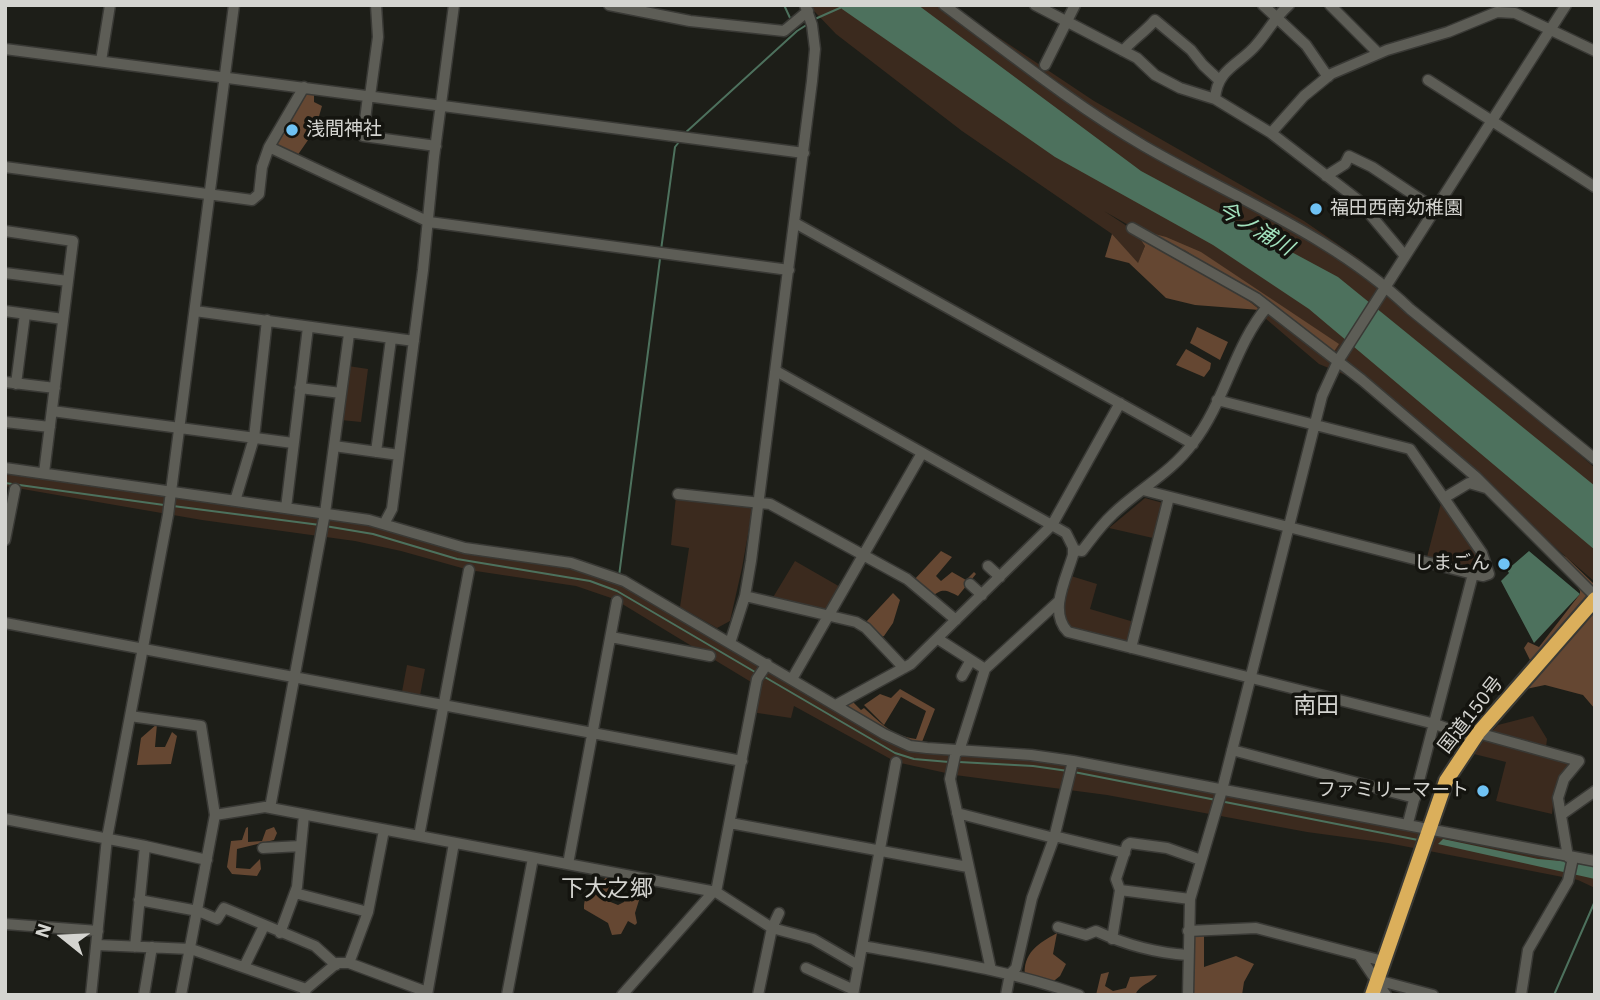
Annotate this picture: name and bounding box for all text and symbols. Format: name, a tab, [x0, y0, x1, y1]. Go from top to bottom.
place label: 浅間神社	[306, 119, 382, 141]
marker: 浅間神社	[284, 122, 300, 138]
water label: 今ノ浦川	[1213, 197, 1297, 261]
place label: 福田西南幼稚園	[1330, 198, 1463, 220]
marker: 福田西南幼稚園	[1308, 201, 1324, 217]
place label: しまごん	[1414, 553, 1490, 575]
marker: しまごん	[1496, 556, 1512, 572]
street label: 国道150号	[1434, 672, 1508, 758]
district label: 南田	[1293, 692, 1339, 720]
place label: ファミリーマート	[1317, 780, 1469, 802]
marker: ファミリーマート	[1475, 783, 1491, 799]
district label: 下大之郷	[561, 875, 653, 903]
north arrow	[28, 902, 98, 972]
text: N	[29, 920, 57, 941]

